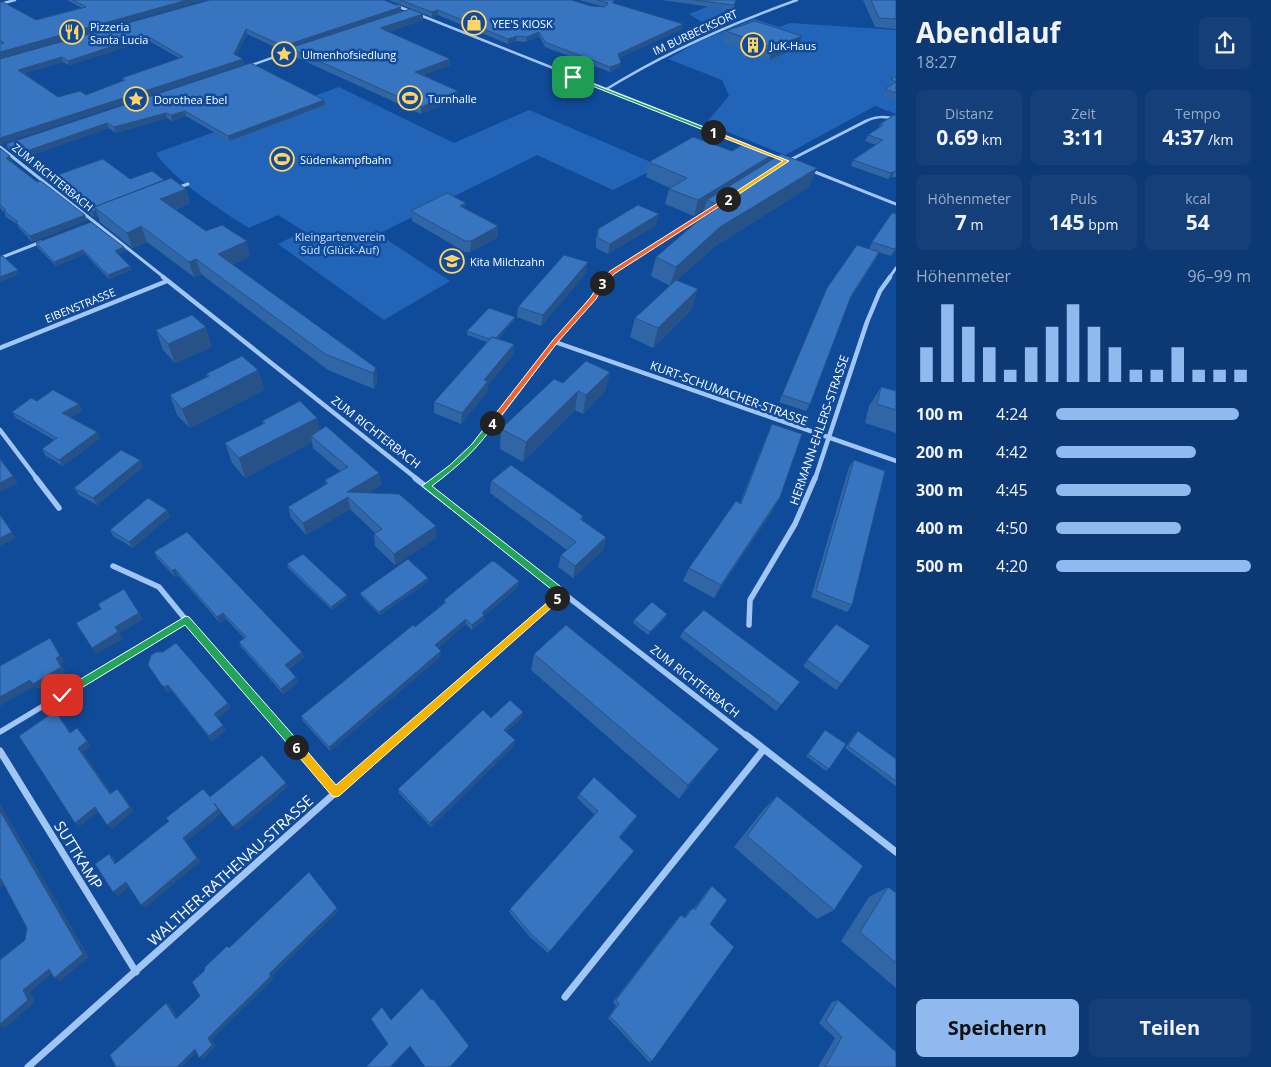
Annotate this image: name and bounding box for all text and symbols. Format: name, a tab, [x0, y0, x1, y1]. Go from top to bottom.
street label: IM BURBECKSORT	[650, 6, 740, 58]
shop icon: YEE'S KIOSK	[461, 10, 487, 36]
text: Abendlauf	[916, 13, 1060, 51]
place label: YEE'S KIOSK	[492, 16, 553, 31]
button: share	[1199, 17, 1251, 69]
restaurant icon: Pizzeria Santa Lucia	[59, 19, 85, 45]
place label: Pizzeria Santa Lucia	[90, 19, 148, 47]
building icon: JuK-Haus	[740, 32, 766, 58]
place label: JuK-Haus	[769, 38, 816, 53]
place icon: Ulmenhofsiedlung	[271, 41, 297, 67]
place label: Ulmenhofsiedlung	[302, 47, 396, 62]
text: 18:27	[916, 51, 957, 73]
pin	[552, 56, 594, 98]
icon: arrive	[559, 63, 587, 91]
sports icon: Turnhalle	[397, 85, 423, 111]
place icon: Dorothea Ebel	[123, 86, 149, 112]
place label: Turnhalle	[428, 91, 477, 106]
place label: Dorothea Ebel	[154, 92, 227, 107]
text: Distanz	[945, 104, 993, 123]
text: Zeit	[1071, 104, 1096, 123]
text: Tempo	[1175, 104, 1221, 123]
pin: 1	[700, 120, 726, 144]
text: 1	[709, 123, 718, 142]
text: 0.69	[936, 123, 978, 151]
text: 3:11	[1062, 123, 1105, 151]
text: 4:37	[1162, 123, 1204, 151]
text: km	[978, 130, 1002, 149]
text: /km	[1204, 130, 1233, 149]
street label: ZUM RICHTERBACH	[9, 140, 97, 214]
sports icon: Südenkampfbahn	[269, 146, 295, 172]
place label: Südenkampfbahn	[300, 152, 391, 167]
pin: 2	[716, 186, 740, 212]
text: Höhenmeter	[928, 189, 1011, 208]
text: Puls	[1070, 189, 1097, 208]
text: kcal	[1185, 189, 1211, 208]
text: 2	[724, 190, 733, 209]
text: 7	[955, 208, 967, 236]
text: 145	[1049, 208, 1085, 236]
text: 54	[1186, 208, 1210, 236]
text: m	[967, 215, 983, 234]
text: bpm	[1085, 215, 1118, 234]
park label: Kleingartenverein Süd (Glück-Auf)	[295, 229, 385, 257]
school or university icon: Kita Milchzahn	[439, 248, 465, 274]
place label: Kita Milchzahn	[470, 254, 545, 269]
text: Höhenmeter	[916, 265, 1011, 287]
text: 96–99 m	[1187, 265, 1251, 287]
pin: 3	[590, 270, 614, 296]
text: 3	[598, 274, 607, 293]
street label: EIBENSTRASSE	[43, 284, 117, 326]
street label: HERMANN-EHLERS-STRASSE	[785, 353, 853, 507]
street label: KURT-SCHUMACHER-STRASSE	[648, 357, 810, 429]
street label: ZUM RICHTERBACH	[328, 392, 424, 472]
text: 100 m	[916, 403, 963, 425]
text: 4:24	[996, 403, 1028, 425]
pin: 4	[480, 410, 504, 436]
text: 4	[488, 414, 497, 433]
text: 200 m	[916, 441, 963, 463]
text: 4:42	[996, 441, 1028, 463]
text: 300 m	[916, 479, 963, 501]
text: 4:45	[996, 479, 1028, 501]
text: 400 m	[916, 517, 963, 539]
text: 4:50	[996, 517, 1028, 539]
text: 500 m	[916, 555, 963, 577]
text: 4:20	[996, 555, 1028, 577]
pin: 5	[544, 586, 570, 610]
text: 5	[553, 589, 562, 608]
street label: ZUM RICHTERBACH	[647, 641, 743, 721]
pin	[41, 674, 83, 716]
icon: check	[48, 681, 76, 709]
pin: 6	[284, 734, 308, 760]
text: 6	[292, 738, 301, 757]
street label: WALTHER-RATHENAU-STRASSE	[143, 790, 317, 950]
street label: SUTTKAMP	[50, 817, 108, 893]
button: Speichern	[916, 999, 1079, 1057]
button: Teilen	[1089, 999, 1251, 1057]

